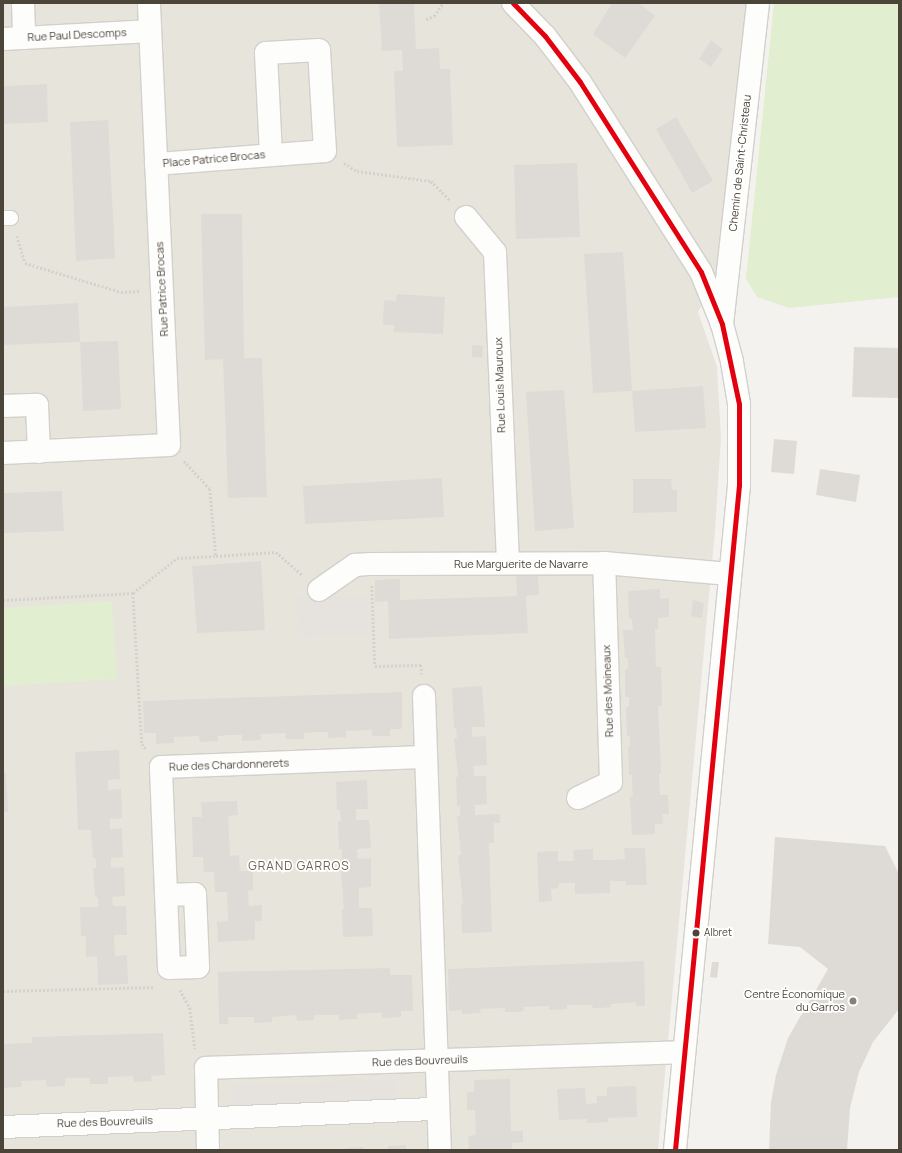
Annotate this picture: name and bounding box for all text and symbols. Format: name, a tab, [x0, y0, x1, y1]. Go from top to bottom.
street label: Rue Paul Descomps	[27, 26, 127, 44]
street label: Chemin de Saint-Christeau	[726, 94, 754, 232]
street label: Place Patrice Brocas	[162, 148, 266, 170]
street label: Rue Patrice Brocas	[153, 241, 171, 337]
street label: Rue Louis Mauroux	[492, 337, 508, 433]
street label: Rue Marguerite de Navarre	[454, 557, 588, 571]
street label: Rue des Moineaux	[600, 644, 616, 738]
street label: Rue des Chardonnerets	[169, 756, 289, 774]
district label: GRAND GARROS	[248, 859, 350, 873]
place label: Albret	[704, 927, 732, 939]
marker: Albret	[691, 928, 701, 938]
place label: Centre Économique du Garros	[744, 988, 845, 1014]
marker: Centre Économique du Garros	[848, 996, 858, 1006]
street label: Rue des Bouvreuils	[372, 1053, 468, 1069]
street label: Rue des Bouvreuils	[57, 1114, 153, 1130]

